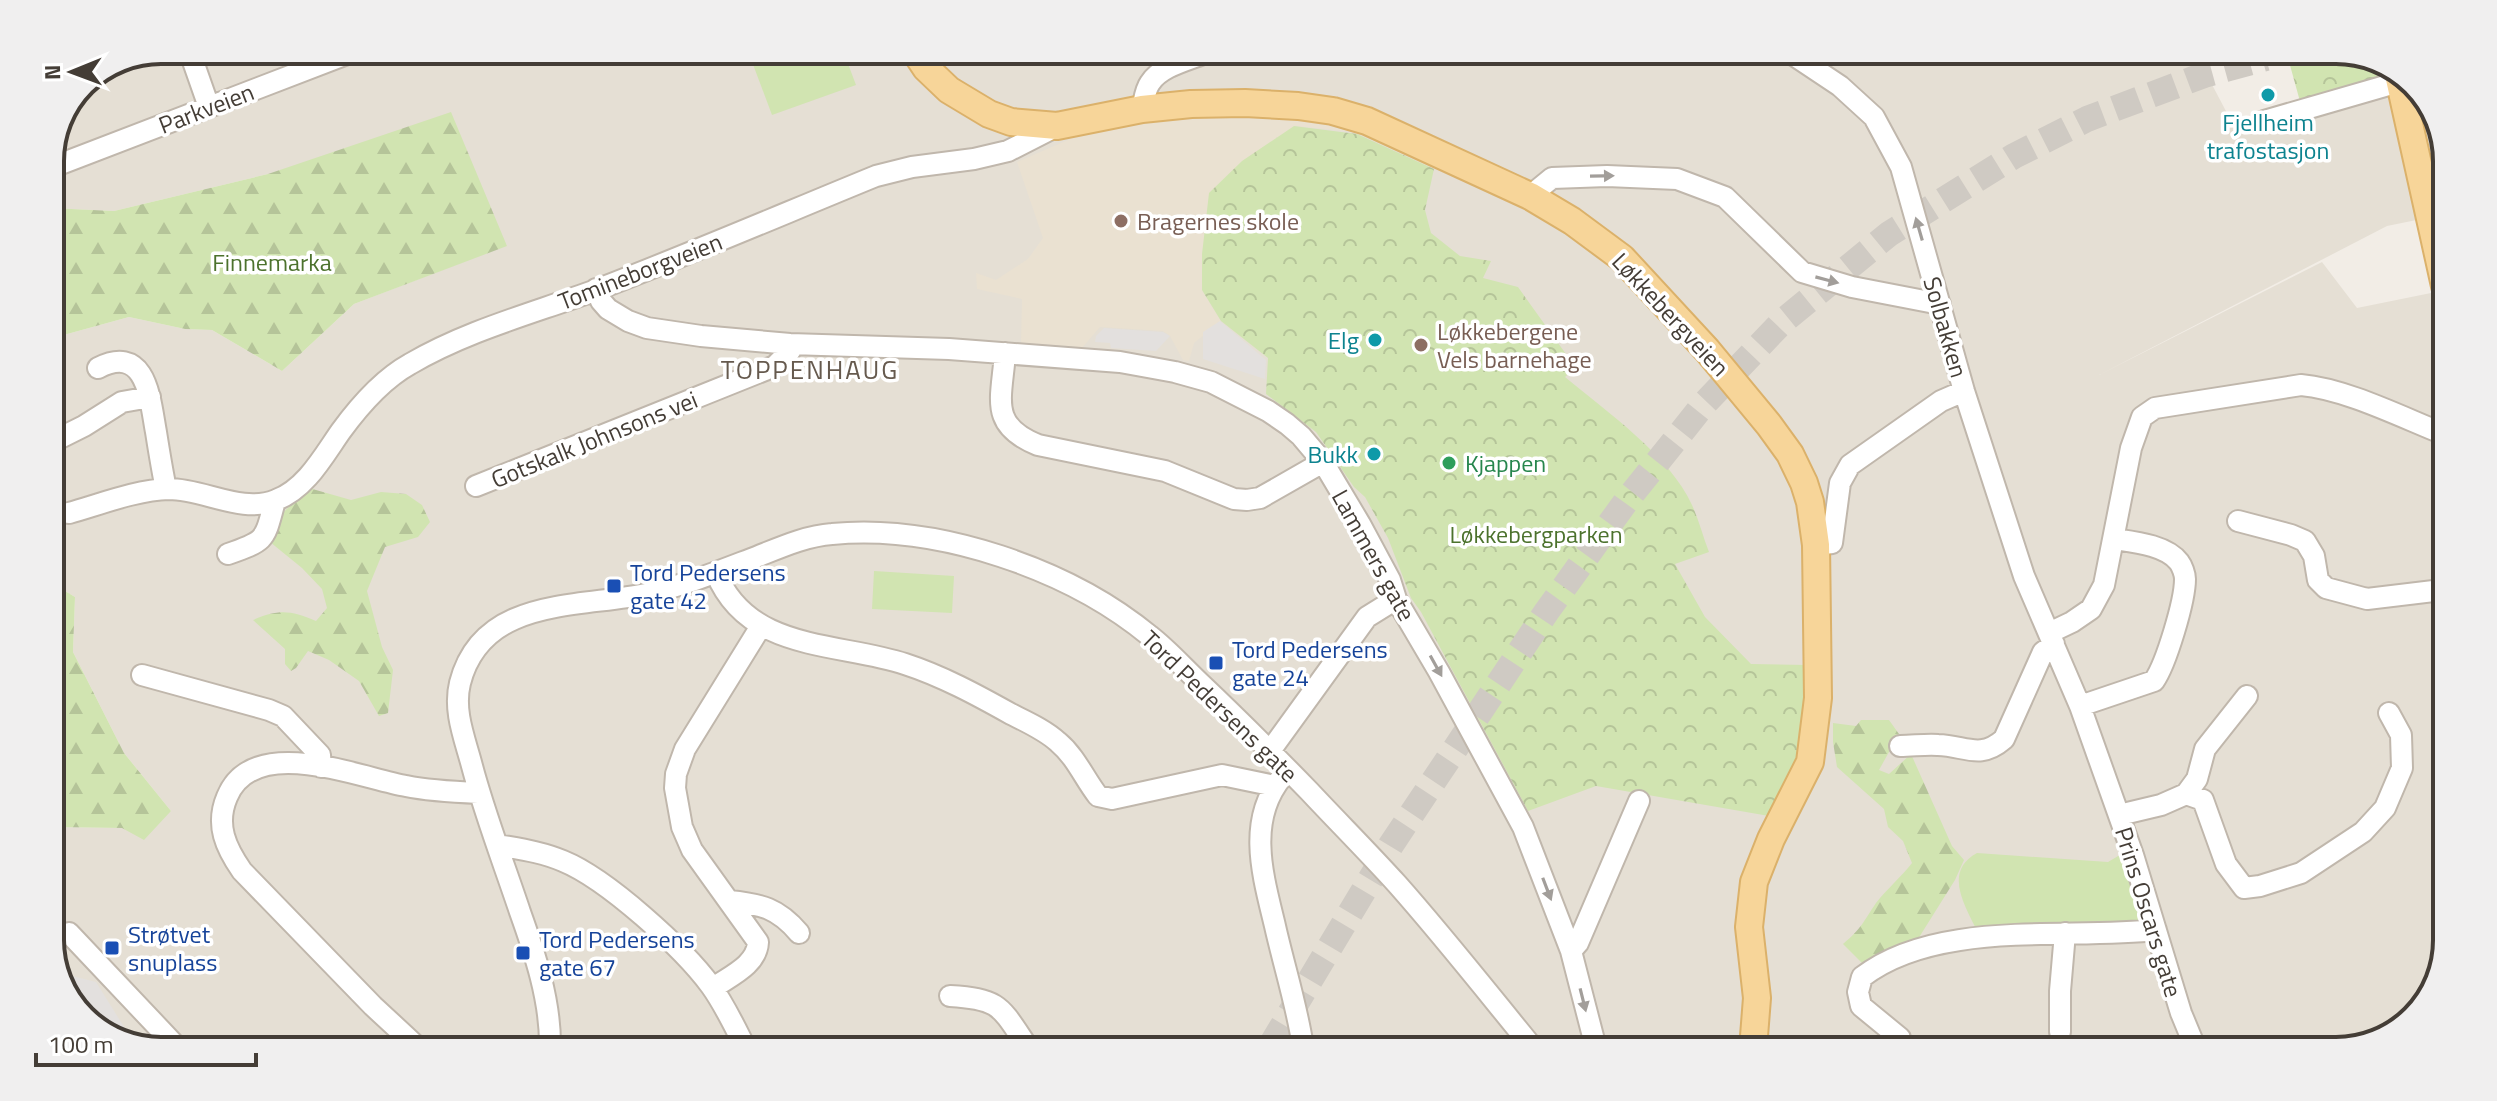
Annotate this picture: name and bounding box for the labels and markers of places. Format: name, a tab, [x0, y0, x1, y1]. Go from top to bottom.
marker: Fjellheim trafostasjon	[2259, 86, 2277, 104]
place label: Fjellheim trafostasjon	[2207, 104, 2329, 168]
place label: Bragernes skole	[1137, 203, 1299, 239]
marker: Bragernes skole	[1112, 212, 1130, 230]
place label: Løkkebergene Vels barnehage	[1437, 313, 1592, 377]
place label: Elg	[1328, 322, 1359, 358]
marker: Elg	[1366, 331, 1384, 349]
marker: Løkkebergene Vels barnehage	[1412, 336, 1430, 354]
place label: Bukk	[1307, 436, 1358, 472]
marker: Bukk	[1365, 445, 1383, 463]
place label: Kjappen	[1465, 445, 1546, 481]
marker: Kjappen	[1440, 454, 1458, 472]
place label: Tord Pedersens gate 42	[630, 554, 786, 618]
marker: Tord Pedersens gate 42	[605, 577, 623, 595]
place label: Tord Pedersens gate 24	[1232, 631, 1388, 695]
marker: Tord Pedersens gate 24	[1207, 654, 1225, 672]
place label: Strøtvet snuplass	[128, 916, 217, 980]
place label: Tord Pedersens gate 67	[539, 921, 695, 985]
marker: Strøtvet snuplass	[103, 939, 121, 957]
marker: Tord Pedersens gate 67	[514, 944, 532, 962]

